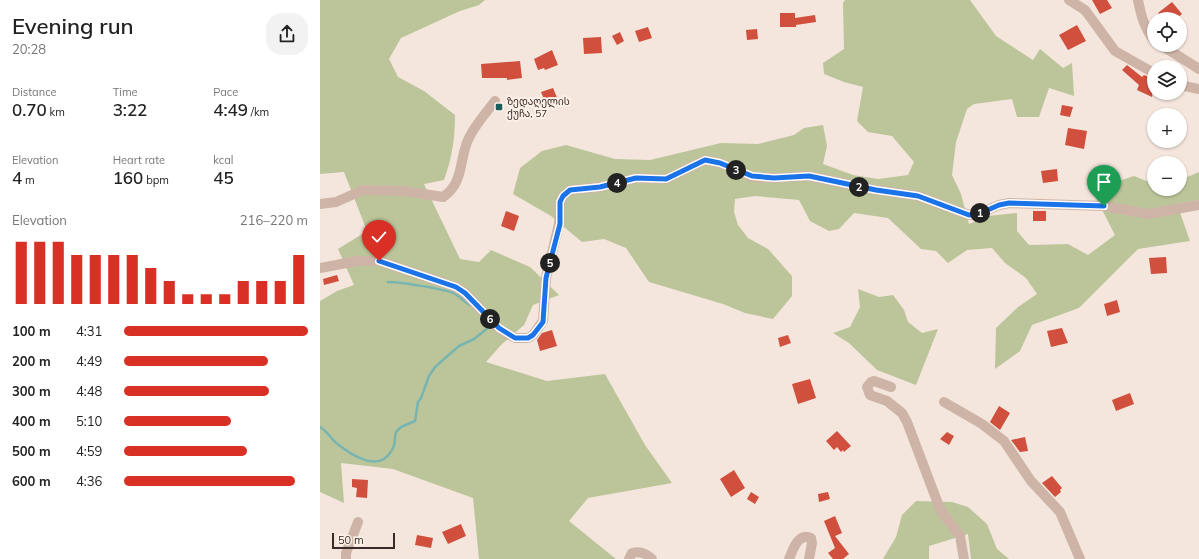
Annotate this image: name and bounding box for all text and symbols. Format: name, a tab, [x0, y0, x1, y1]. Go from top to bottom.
text: Evening run	[12, 12, 134, 40]
map controls	[1147, 12, 1187, 196]
button: locate	[1147, 12, 1187, 52]
button: share	[266, 13, 308, 55]
text: 20:28	[12, 41, 46, 57]
button: layers	[1147, 60, 1187, 100]
text: Distance	[12, 85, 56, 99]
text: Time	[113, 85, 138, 99]
text: Pace	[213, 85, 238, 99]
place label: ზედაღელის ქუჩა, 57	[507, 95, 570, 120]
text: 0.70	[12, 99, 47, 120]
text: 3:22	[113, 99, 147, 120]
text: 4:49	[213, 99, 248, 120]
marker: ზედაღელის ქუჩა, 57	[494, 102, 504, 112]
text: km	[47, 105, 65, 119]
text: /km	[248, 105, 269, 119]
button: +	[1147, 108, 1187, 148]
text: Elevation	[12, 153, 59, 167]
text: Heart rate	[113, 153, 165, 167]
text: kcal	[213, 153, 233, 167]
button: −	[1147, 156, 1187, 196]
pin: 3	[726, 160, 746, 180]
text: 3	[733, 163, 739, 177]
pin	[1087, 165, 1121, 206]
text: 4	[12, 167, 22, 188]
text: 160	[113, 167, 143, 188]
text: 45	[213, 167, 234, 188]
icon: arrive	[1093, 171, 1115, 193]
text: m	[22, 173, 35, 187]
text: bpm	[143, 173, 169, 187]
pin: 4	[607, 173, 627, 193]
text: 4	[614, 176, 620, 190]
pin: 2	[849, 177, 869, 197]
text: 2	[856, 180, 862, 194]
pin: 1	[970, 203, 990, 223]
text: 1	[977, 206, 983, 220]
text: Elevation	[12, 212, 67, 228]
text: 216–220 m	[240, 212, 308, 228]
pin	[362, 220, 396, 261]
icon: check	[368, 226, 390, 248]
pin: 5	[540, 253, 560, 273]
text: 5	[547, 256, 553, 270]
pin: 6	[480, 309, 500, 329]
text: 6	[487, 312, 493, 326]
text: 100 m	[12, 323, 51, 339]
text: 4:31	[76, 323, 102, 339]
text: 200 m	[12, 353, 51, 369]
text: 4:49	[76, 353, 102, 369]
text: 300 m	[12, 383, 51, 399]
text: 4:48	[76, 383, 102, 399]
text: 400 m	[12, 413, 51, 429]
text: 5:10	[76, 413, 102, 429]
text: 500 m	[12, 443, 51, 459]
text: 4:59	[76, 443, 102, 459]
text: 600 m	[12, 473, 51, 489]
text: 4:36	[76, 473, 102, 489]
scale bar	[332, 531, 395, 550]
text: 50 m	[338, 533, 364, 547]

